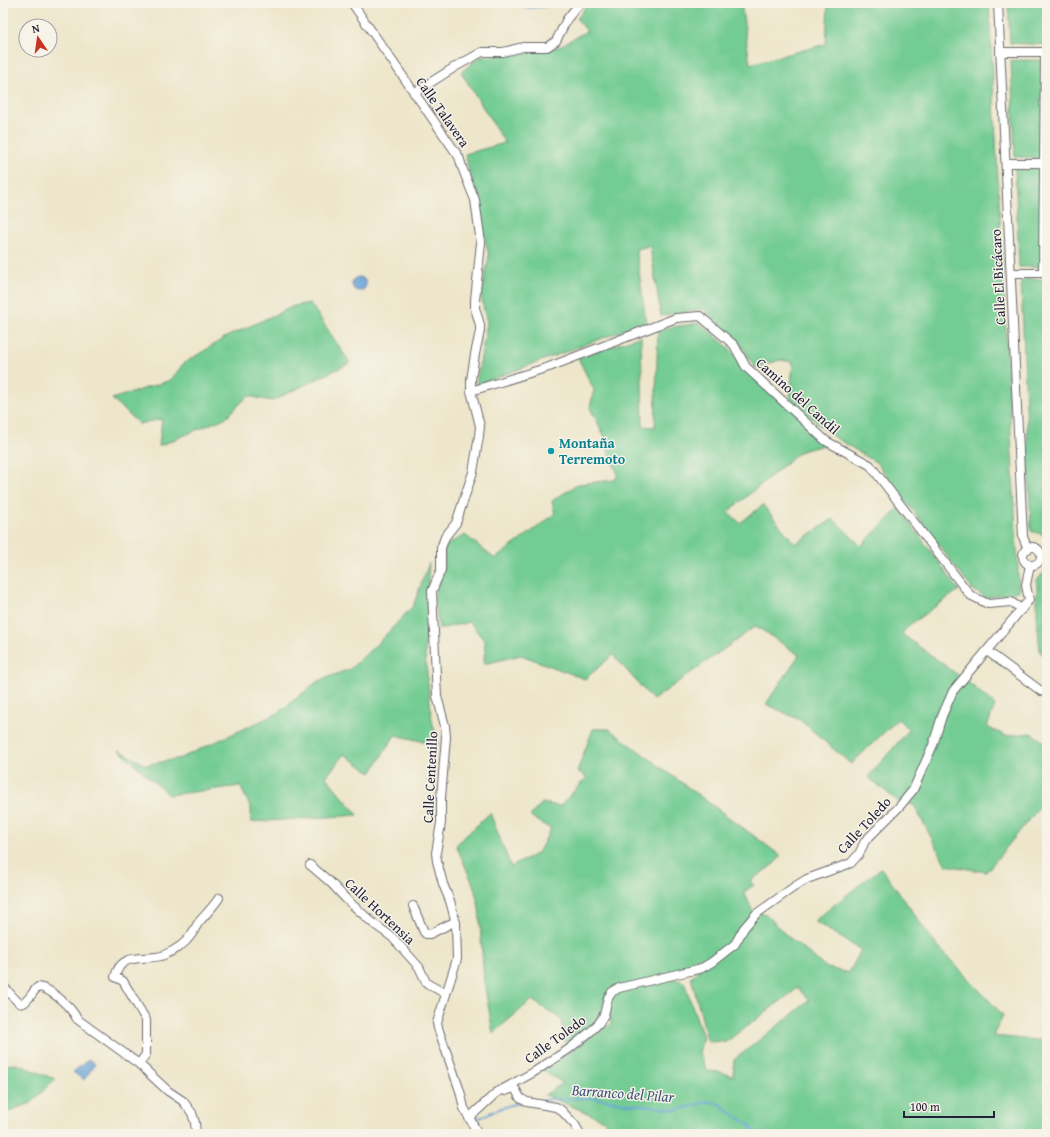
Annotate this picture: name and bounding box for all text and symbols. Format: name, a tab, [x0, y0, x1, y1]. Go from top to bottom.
north arrow	[18, 18, 58, 58]
text: N	[30, 19, 42, 37]
street label: Calle Talavera	[411, 73, 475, 151]
street label: Calle El Bicácaro	[985, 229, 1011, 325]
street label: Camino del Candil	[752, 353, 844, 439]
place label: Montaña Terremoto	[559, 433, 626, 469]
marker: Montaña Terremoto	[546, 446, 556, 456]
street label: Calle Centenillo	[418, 730, 442, 824]
street label: Calle Toledo	[832, 792, 896, 858]
street label: Calle Hortensia	[340, 873, 420, 949]
street label: Calle Toledo	[520, 1010, 590, 1068]
water label: Barranco del Pilar	[570, 1079, 675, 1107]
scale bar	[904, 1093, 994, 1119]
text: 100 m	[910, 1098, 940, 1115]

